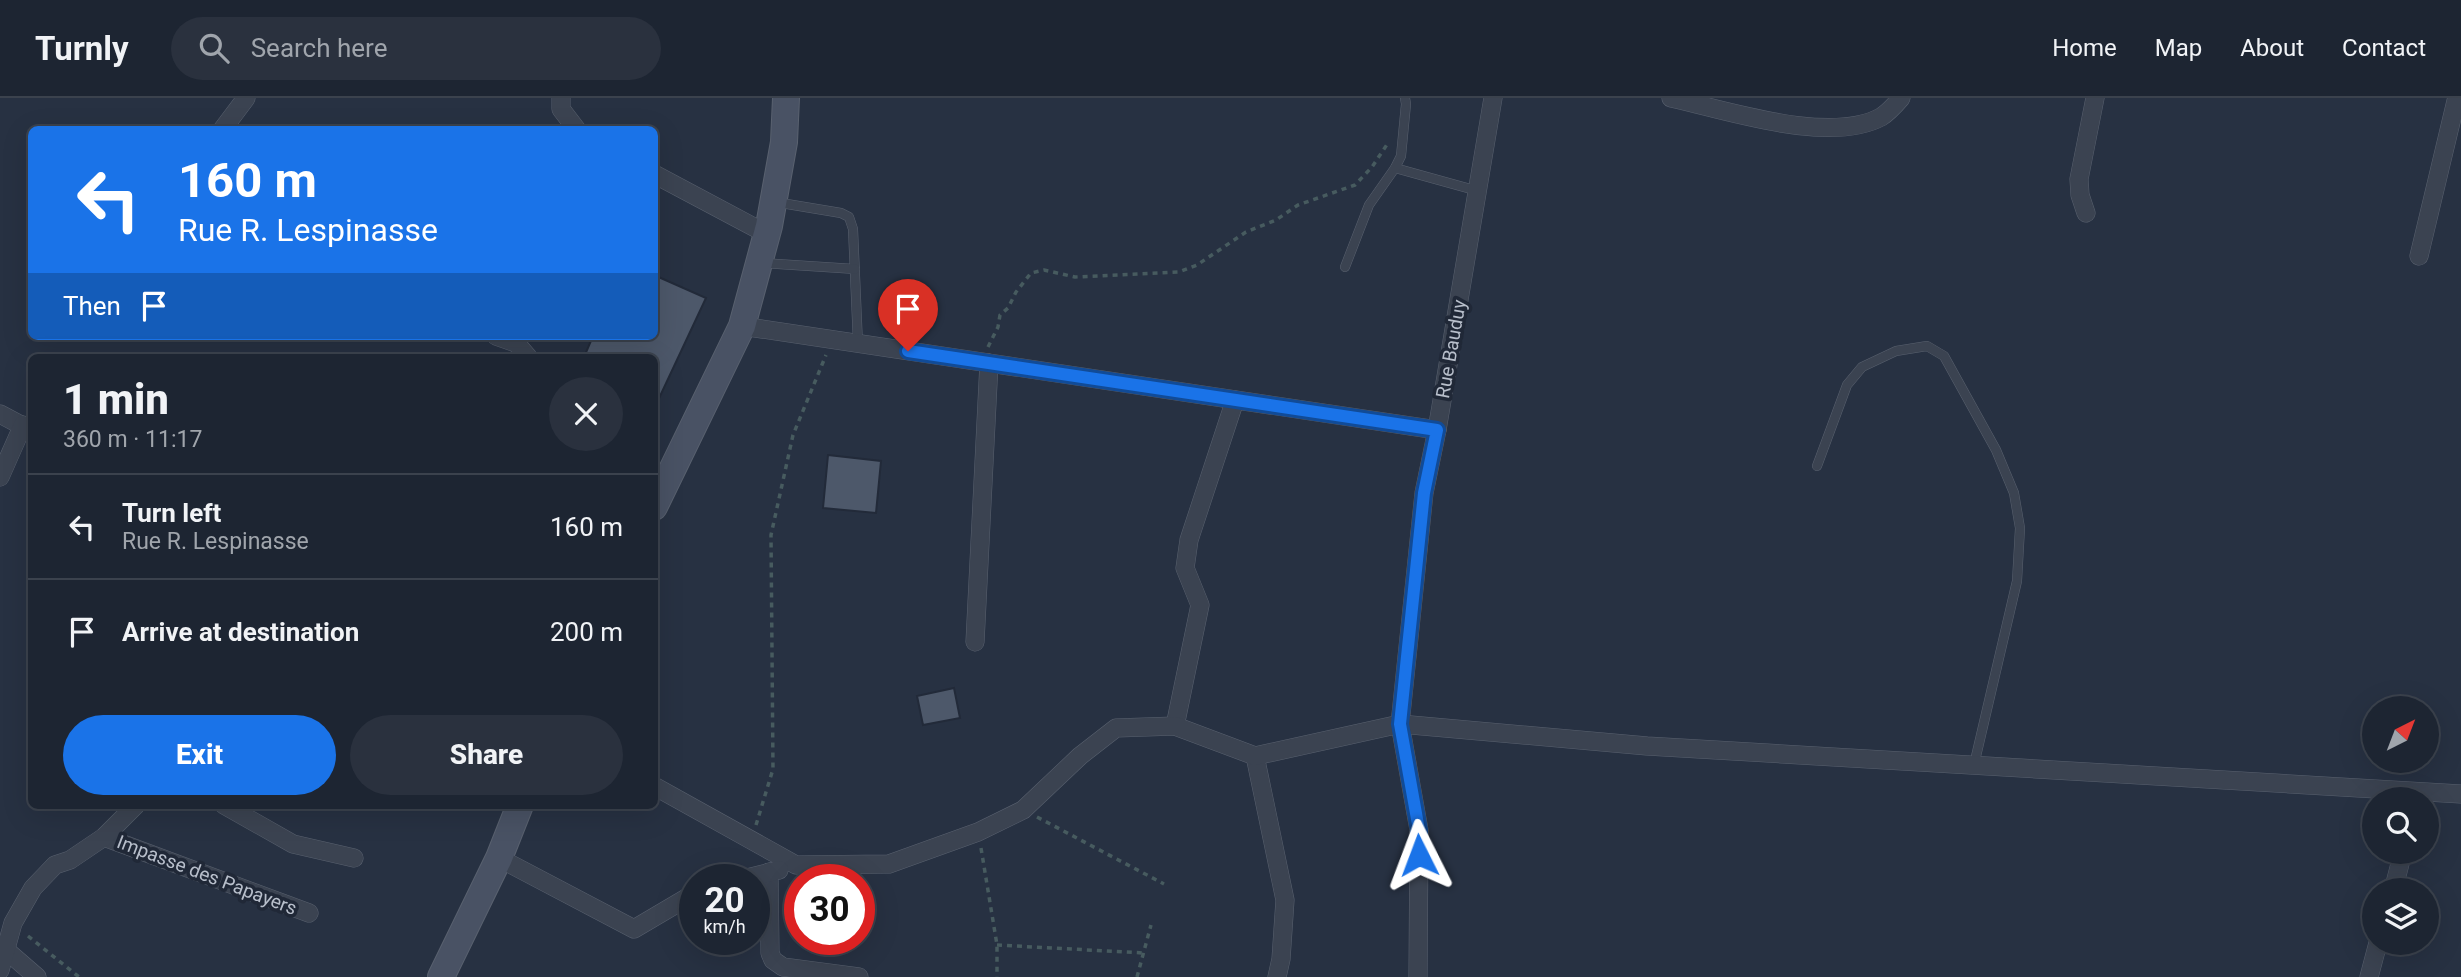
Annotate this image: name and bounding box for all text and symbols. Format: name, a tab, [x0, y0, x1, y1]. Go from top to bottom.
search box	[171, 17, 661, 80]
text: Turnly	[35, 29, 129, 68]
icon: search	[195, 29, 233, 67]
text: Search here	[251, 33, 387, 63]
text: Home	[2052, 34, 2117, 62]
text: Map	[2155, 34, 2202, 62]
text: About	[2240, 34, 2304, 62]
text: Contact	[2342, 34, 2426, 62]
text: 160 m	[178, 152, 317, 209]
icon: left	[63, 154, 154, 245]
text: Rue R. Lespinasse	[178, 211, 438, 249]
pin	[878, 279, 938, 351]
icon: arrive	[135, 287, 173, 325]
icon: arrive	[889, 290, 927, 328]
text: Then	[63, 291, 121, 321]
street label: Rue Bauduy	[1431, 298, 1471, 400]
text: 1 min	[63, 375, 169, 424]
button: close	[549, 377, 623, 451]
text: 360 m · 11:17	[63, 426, 202, 453]
text: Turn left	[122, 498, 221, 528]
icon: left	[63, 508, 101, 546]
text: 160 m	[550, 512, 623, 542]
text: Rue R. Lespinasse	[122, 528, 309, 555]
icon: arrive	[63, 613, 101, 651]
text: Arrive at destination	[122, 617, 359, 647]
text: 200 m	[550, 617, 623, 647]
north arrow	[2362, 696, 2440, 774]
map controls	[2362, 696, 2439, 955]
button: Exit	[63, 715, 336, 795]
button: Share	[350, 715, 623, 795]
button: search	[2362, 787, 2439, 864]
position arrow	[1382, 818, 1456, 892]
street label: Impasse des Papayers	[114, 830, 300, 920]
speed limit sign: 30	[784, 864, 875, 955]
button: layers	[2362, 878, 2439, 955]
text: 20	[704, 880, 745, 921]
text: km/h	[703, 916, 746, 937]

